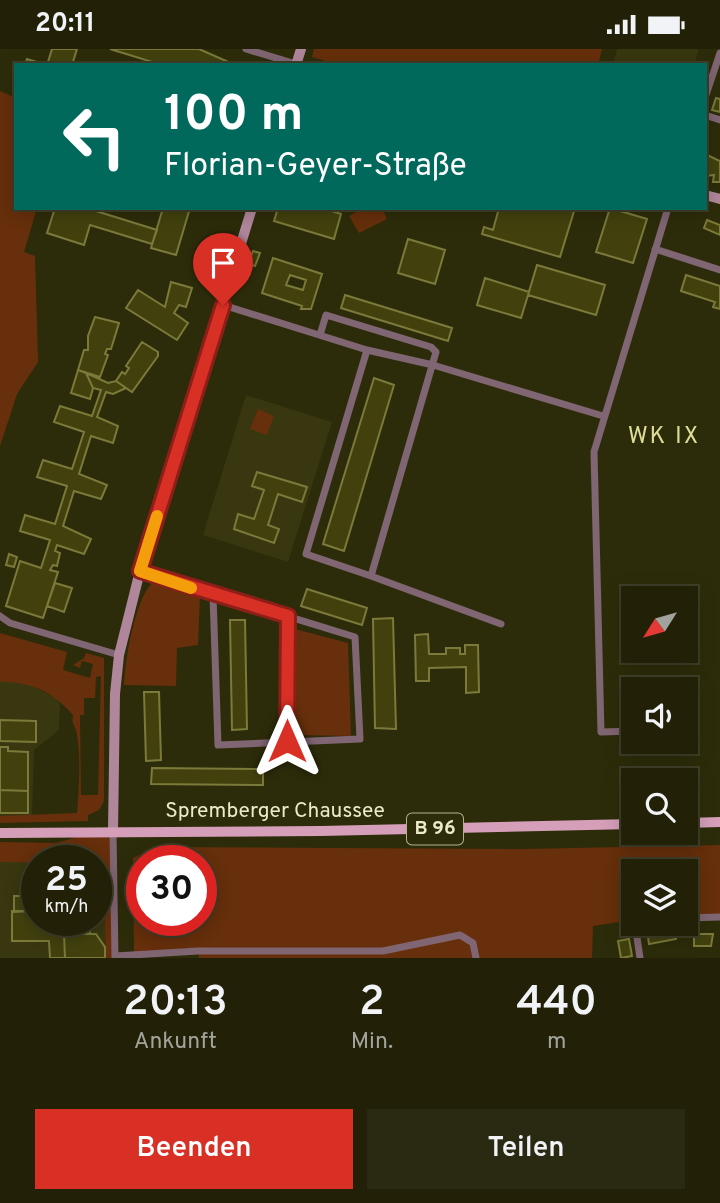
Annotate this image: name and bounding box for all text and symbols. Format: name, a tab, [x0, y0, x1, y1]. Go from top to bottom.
text: 20:11	[35, 8, 95, 41]
text: 100 m	[164, 86, 303, 148]
icon: left	[49, 91, 140, 182]
text: Florian-Geyer-Straße	[164, 147, 467, 187]
pin	[193, 233, 253, 305]
icon: arrive	[204, 244, 242, 282]
district label: WK IX	[628, 422, 700, 452]
north arrow	[621, 586, 698, 663]
map controls	[621, 586, 698, 936]
button: sound	[621, 677, 698, 754]
position arrow	[250, 704, 324, 778]
button: search	[621, 768, 698, 845]
street label: Spremberger Chaussee	[165, 798, 385, 825]
road number: B 96	[407, 813, 463, 845]
speed limit sign: 30	[126, 845, 217, 936]
text: 25	[45, 859, 88, 903]
button: layers	[621, 859, 698, 936]
text: km/h	[45, 896, 88, 919]
text: 20:13	[123, 977, 228, 1030]
text: 2	[359, 977, 385, 1030]
text: 440	[516, 977, 597, 1030]
text: Ankunft	[134, 1028, 217, 1057]
text: Min.	[351, 1028, 393, 1057]
text: m	[547, 1028, 566, 1057]
button: Beenden	[35, 1109, 353, 1189]
button: Teilen	[367, 1109, 685, 1189]

